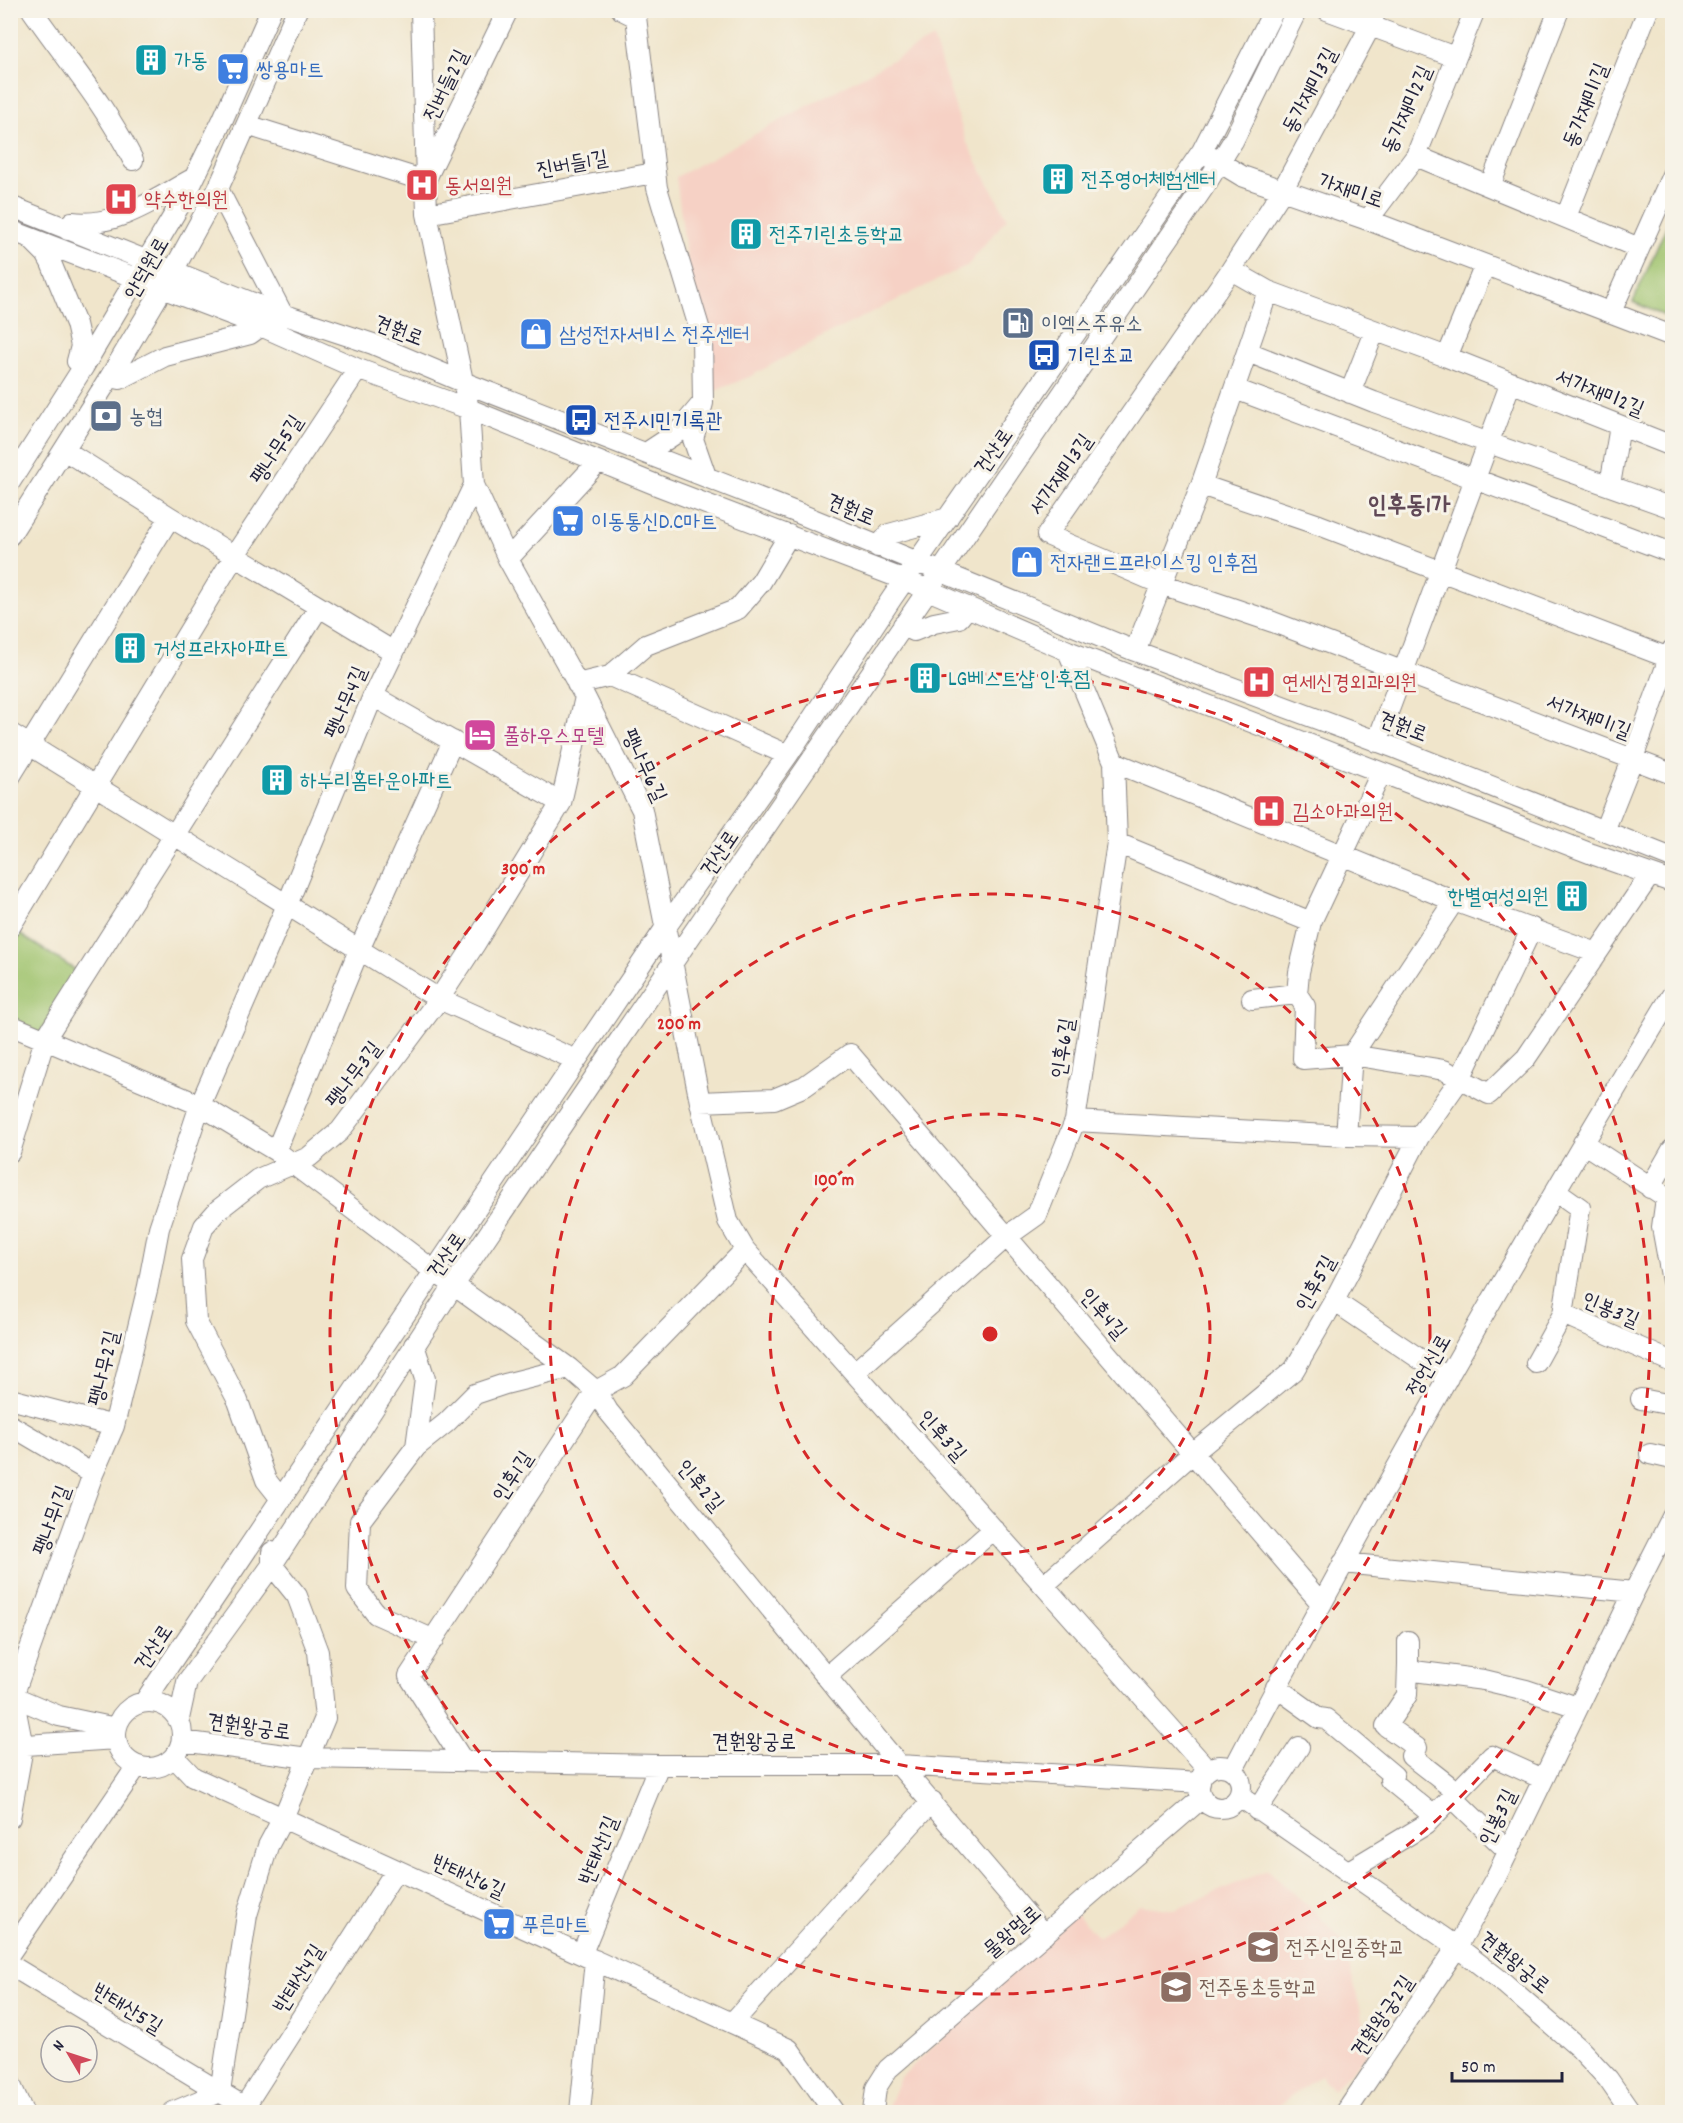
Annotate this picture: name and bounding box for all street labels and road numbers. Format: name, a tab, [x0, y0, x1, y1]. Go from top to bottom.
street label: 동가재미3길	[1276, 43, 1347, 140]
street label: 진버들2길	[417, 45, 478, 127]
street label: 동가재미1길	[1557, 59, 1618, 153]
street label: 동가재미2길	[1376, 61, 1442, 159]
street label: 진버들1길	[534, 145, 611, 187]
street label: 가재미로	[1313, 168, 1387, 218]
street label: 안덕원로	[119, 233, 178, 306]
street label: 견훤로	[369, 310, 427, 356]
street label: 서가재미2길	[1550, 363, 1648, 426]
street label: 팽나무5길	[245, 410, 312, 491]
street label: 건산로	[969, 423, 1022, 482]
street label: 서가재미3길	[1023, 429, 1102, 523]
street label: 견훤로	[821, 488, 879, 535]
street label: 팽나무4길	[319, 662, 377, 744]
street label: 서가재미1길	[1541, 689, 1635, 749]
street label: 견훤로	[1373, 706, 1431, 752]
street label: 팽나무6길	[612, 725, 672, 808]
street label: 건산로	[695, 825, 748, 884]
street label: 인후6길	[1045, 1016, 1085, 1081]
street label: 팽나무3길	[320, 1036, 391, 1116]
street label: 건산로	[422, 1227, 475, 1286]
street label: 인후5길	[1290, 1251, 1345, 1318]
street label: 인후4길	[1071, 1283, 1133, 1347]
street label: 인봉3길	[1576, 1286, 1643, 1337]
street label: 팽나무2길	[83, 1328, 129, 1409]
street label: 정언신로	[1401, 1330, 1460, 1403]
street label: 인후3길	[910, 1405, 972, 1469]
street label: 인후1길	[487, 1446, 542, 1509]
street label: 인후2길	[668, 1454, 729, 1520]
street label: 팽나무1길	[27, 1482, 80, 1560]
street label: 건산로	[129, 1619, 182, 1678]
street label: 견훤왕궁로	[205, 1708, 293, 1750]
street label: 견훤왕궁로	[712, 1729, 796, 1759]
street label: 인봉3길	[1473, 1785, 1526, 1852]
street label: 반태산1길	[573, 1812, 628, 1890]
street label: 반태산6길	[426, 1849, 510, 1908]
street label: 물왕멀로	[979, 1900, 1049, 1967]
street label: 견훤왕궁로	[1471, 1926, 1555, 2003]
street label: 반태산4길	[268, 1939, 334, 2020]
street label: 견훤왕궁2길	[1346, 1970, 1423, 2065]
street label: 반태산5길	[86, 1978, 167, 2043]

